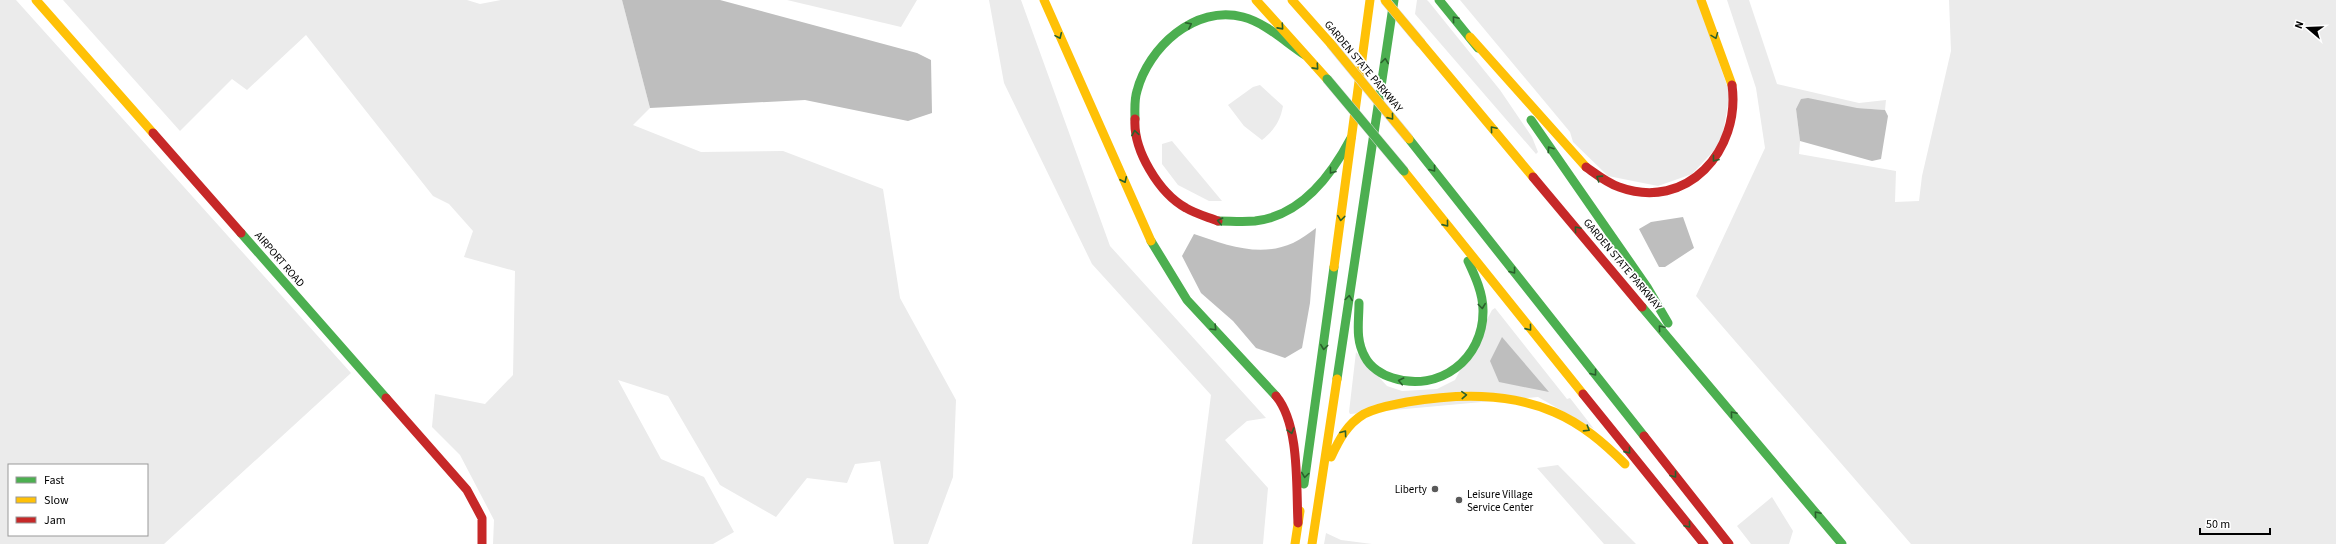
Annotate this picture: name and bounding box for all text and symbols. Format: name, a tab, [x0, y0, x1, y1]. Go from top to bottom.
north arrow	[2288, 8, 2328, 48]
one-way arrow	[1452, 16, 1459, 23]
street label: GARDEN STATE PARKWAY	[1321, 17, 1407, 116]
text: N	[2291, 19, 2307, 31]
one-way arrow	[1184, 22, 1192, 30]
one-way arrow	[1276, 23, 1283, 30]
one-way arrow	[1054, 32, 1062, 39]
one-way arrow	[1711, 33, 1719, 40]
one-way arrow	[1380, 58, 1389, 64]
one-way arrow	[1311, 62, 1318, 69]
one-way arrow	[1386, 112, 1393, 120]
one-way arrow	[1491, 126, 1498, 134]
one-way arrow	[1131, 130, 1140, 136]
one-way arrow	[1548, 146, 1555, 153]
one-way arrow	[1713, 154, 1720, 161]
one-way arrow	[1428, 165, 1435, 172]
one-way arrow	[1330, 167, 1337, 174]
one-way arrow	[1596, 175, 1603, 182]
one-way arrow	[1119, 176, 1127, 183]
one-way arrow	[1336, 215, 1345, 221]
street label: GARDEN STATE PARKWAY	[1580, 215, 1666, 314]
one-way arrow	[1217, 217, 1223, 225]
one-way arrow	[1441, 219, 1448, 226]
one-way arrow	[1575, 226, 1582, 233]
street label: AIRPORT ROAD	[251, 228, 308, 290]
one-way arrow	[1508, 267, 1515, 274]
one-way arrow	[1344, 295, 1353, 301]
one-way arrow	[1477, 303, 1486, 309]
one-way arrow	[1209, 323, 1217, 331]
one-way arrow	[1525, 323, 1532, 330]
one-way arrow	[1658, 325, 1665, 333]
one-way arrow	[1320, 344, 1329, 350]
one-way arrow	[1589, 369, 1596, 376]
one-way arrow	[1397, 377, 1404, 385]
one-way arrow	[1461, 391, 1467, 400]
one-way arrow	[1731, 412, 1738, 419]
one-way arrow	[1583, 425, 1590, 432]
one-way arrow	[1286, 427, 1295, 434]
one-way arrow	[1339, 430, 1346, 437]
one-way arrow	[1623, 446, 1630, 454]
legend	[8, 464, 148, 536]
one-way arrow	[1670, 471, 1677, 478]
text: Fast	[44, 472, 64, 489]
one-way arrow	[1301, 472, 1310, 479]
place label: Liberty	[1395, 482, 1427, 497]
marker: Liberty	[1430, 484, 1440, 494]
place label: Leisure Village Service Center	[1467, 487, 1533, 515]
text: Slow	[44, 492, 69, 509]
marker: Leisure Village Service Center	[1454, 495, 1464, 505]
scale bar	[2200, 510, 2270, 536]
one-way arrow	[1814, 511, 1821, 519]
text: Jam	[44, 512, 66, 529]
text: 50 m	[2206, 516, 2230, 533]
one-way arrow	[1683, 520, 1690, 528]

